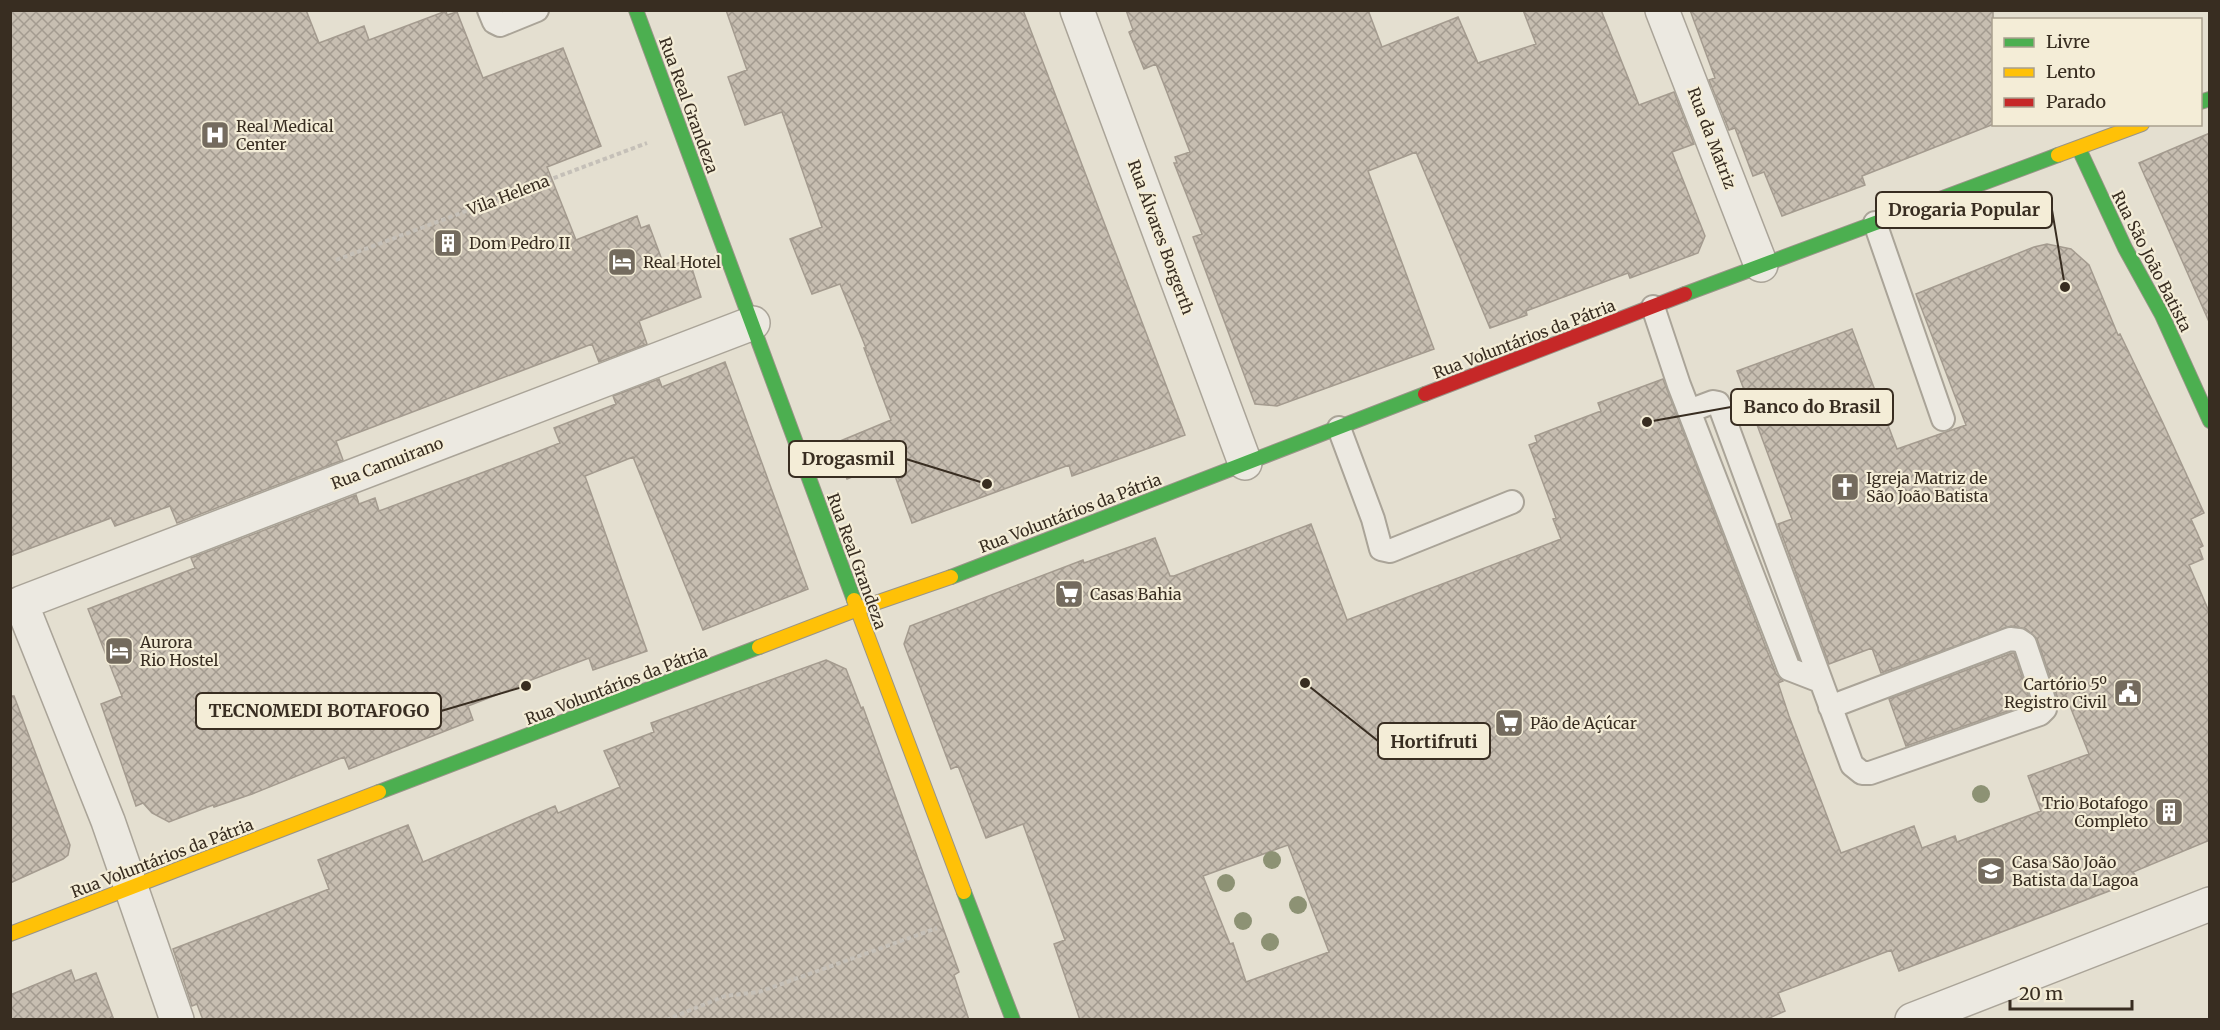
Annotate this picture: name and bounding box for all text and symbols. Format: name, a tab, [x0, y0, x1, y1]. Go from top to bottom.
legend	[1992, 18, 2202, 126]
text: Livre	[2046, 30, 2090, 53]
street label: Rua Real Grandeza	[655, 34, 723, 176]
text: Lento	[2046, 60, 2096, 83]
street label: Rua da Matriz	[1683, 84, 1741, 192]
text: Parado	[2046, 90, 2106, 113]
place label: Real Medical Center	[236, 116, 334, 154]
hospital icon: Real Medical Center	[199, 119, 231, 151]
street label: Rua Álvares Borgerth	[1124, 157, 1198, 317]
street label: Vila Helena	[463, 170, 552, 220]
street label: Rua São João Batista	[2108, 187, 2196, 335]
callout: Drogaria Popular	[1876, 192, 2052, 228]
text: Drogaria Popular	[1888, 198, 2040, 221]
building icon: Dom Pedro II	[432, 227, 464, 259]
place label: Dom Pedro II	[469, 233, 570, 253]
hotel icon: Real Hotel	[606, 246, 638, 278]
place label: Real Hotel	[643, 252, 721, 272]
street label: Rua Voluntários da Pátria	[1430, 295, 1618, 383]
callout: Banco do Brasil	[1731, 389, 1893, 425]
text: Banco do Brasil	[1743, 395, 1881, 418]
street label: Rua Camuirano	[328, 432, 446, 494]
callout: Drogasmil	[789, 441, 906, 477]
text: Drogasmil	[801, 447, 895, 470]
place label: Igreja Matriz de São João Batista	[1866, 468, 1989, 506]
street label: Rua Voluntários da Pátria	[976, 469, 1164, 557]
church icon: Igreja Matriz de São João Batista	[1829, 471, 1861, 503]
street label: Rua Real Grandeza	[823, 490, 891, 632]
supermarket icon: Casas Bahia	[1053, 578, 1085, 610]
place label: Casas Bahia	[1090, 584, 1182, 604]
place label: Aurora Rio Hostel	[139, 632, 218, 670]
hotel icon: Aurora Rio Hostel	[103, 635, 135, 667]
street label: Rua Voluntários da Pátria	[522, 641, 710, 729]
place label: Cartório 5º Registro Civil	[2004, 674, 2107, 712]
public building icon: Cartório 5º Registro Civil	[2112, 677, 2144, 709]
callout: TECNOMEDI BOTAFOGO	[196, 693, 441, 729]
text: TECNOMEDI BOTAFOGO	[208, 699, 430, 722]
supermarket icon: Pão de Açúcar	[1493, 707, 1525, 739]
place label: Pão de Açúcar	[1530, 713, 1637, 733]
callout: Hortifruti	[1378, 723, 1490, 759]
text: Hortifruti	[1390, 730, 1478, 753]
place label: Trio Botafogo Completo	[2042, 793, 2148, 831]
building icon: Trio Botafogo Completo	[2153, 796, 2185, 828]
street label: Rua Voluntários da Pátria	[68, 814, 256, 902]
place label: Casa São João Batista da Lagoa	[2012, 852, 2139, 890]
school or university icon: Casa São João Batista da Lagoa	[1975, 855, 2007, 887]
scale bar	[2010, 973, 2132, 1011]
text: 20 m	[2019, 982, 2063, 1005]

